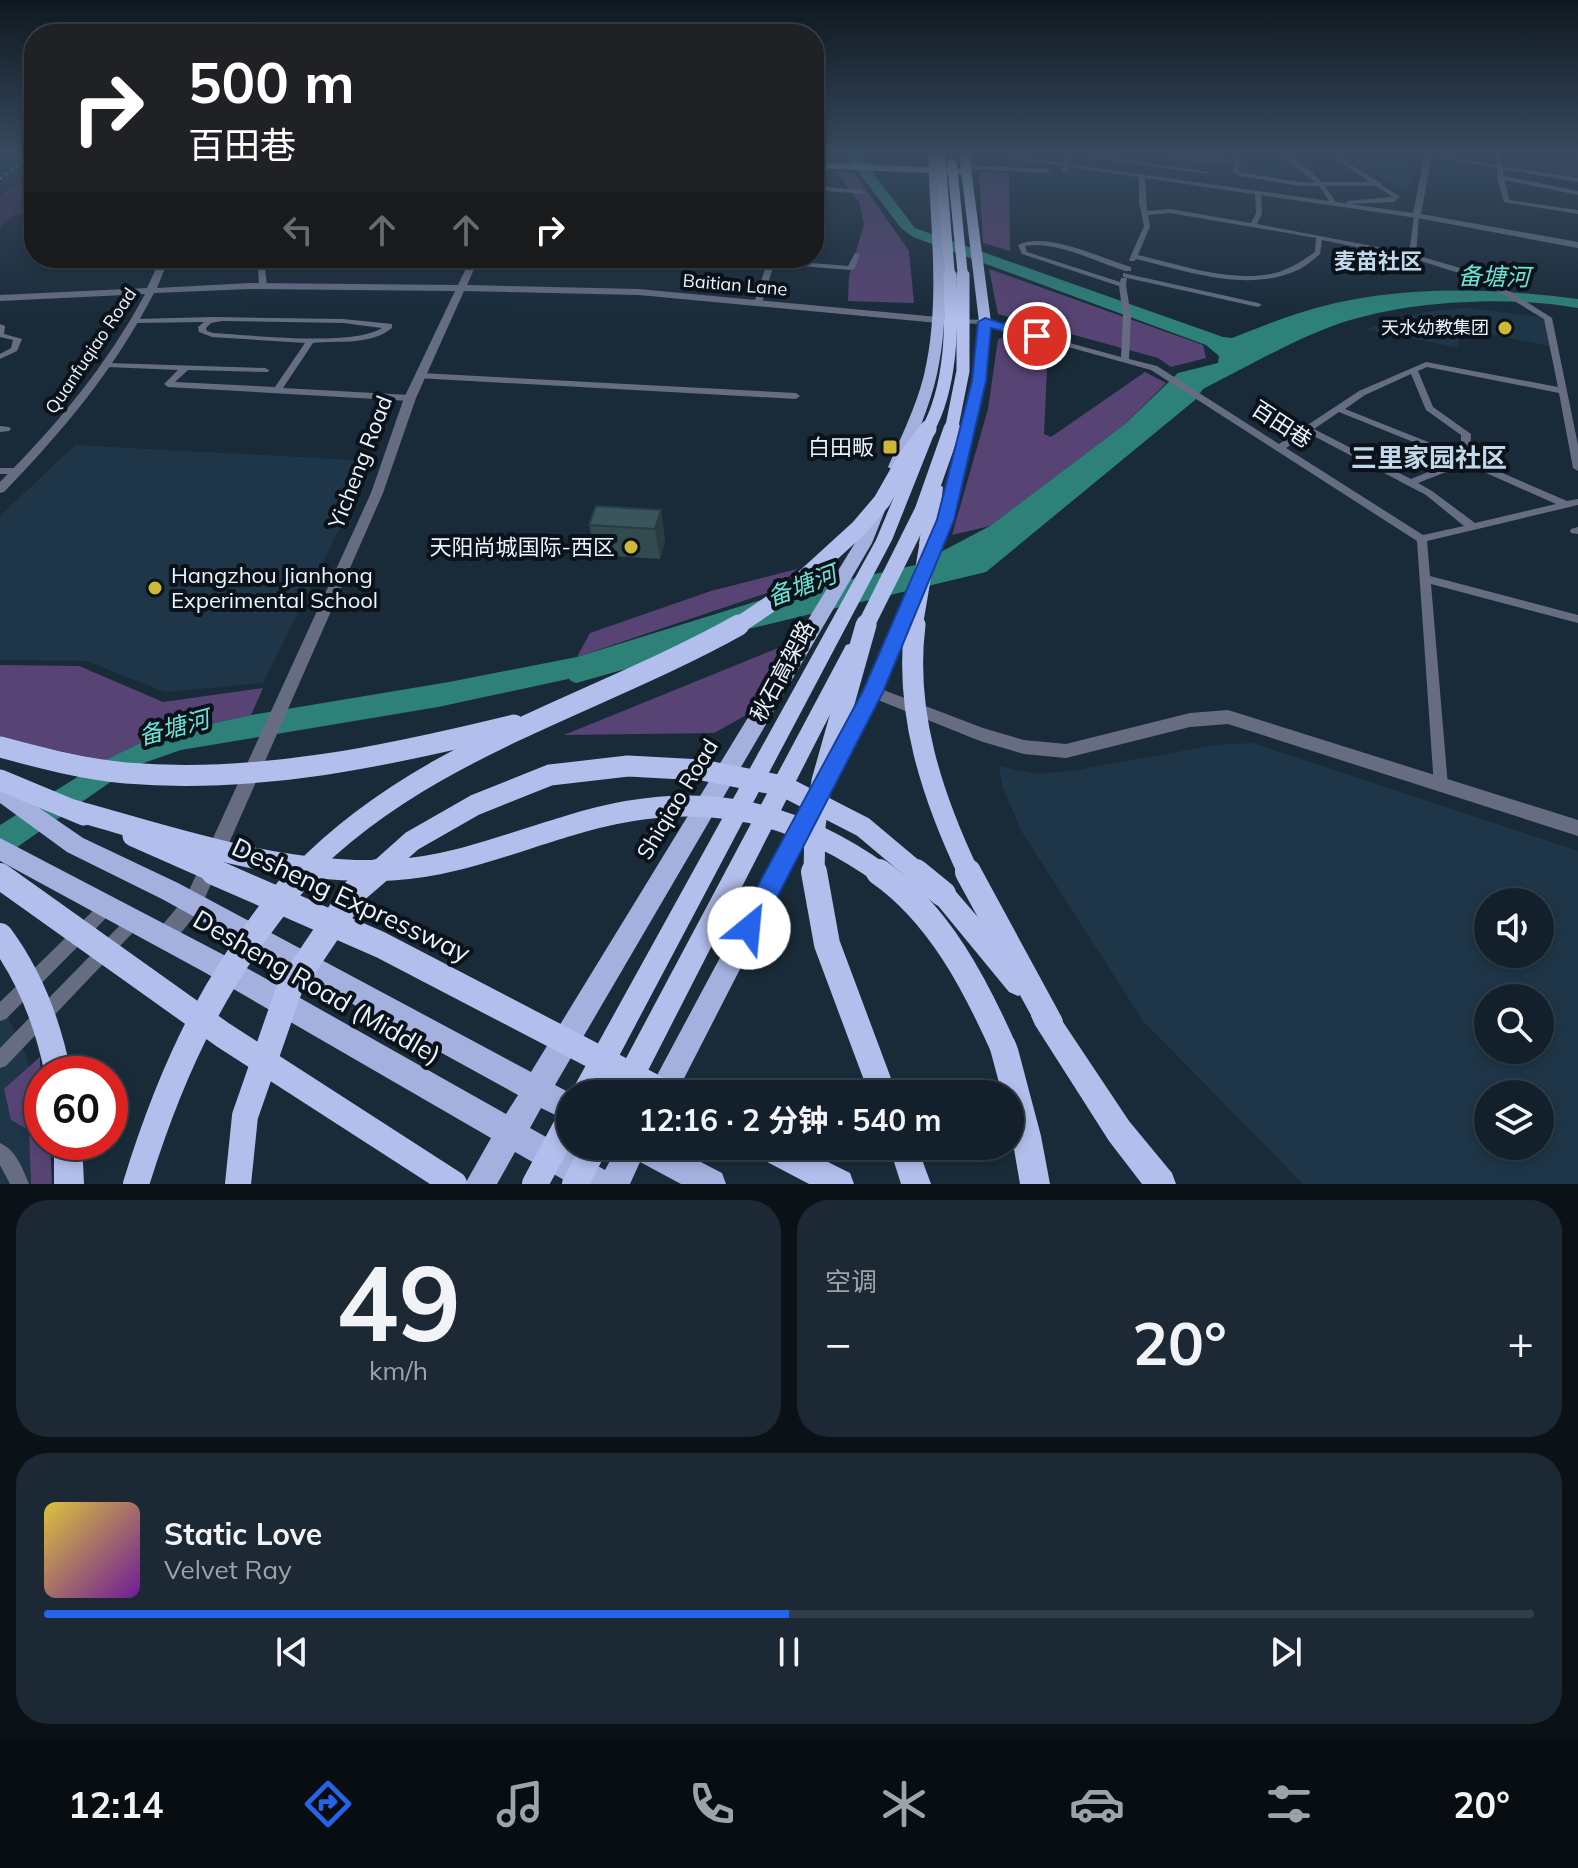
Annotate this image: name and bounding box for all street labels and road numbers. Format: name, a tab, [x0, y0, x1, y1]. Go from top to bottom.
street label: Baitian Lane	[682, 268, 788, 301]
street label: Quanfuqiao Road	[40, 283, 141, 418]
street label: Yicheng Road	[321, 392, 398, 533]
street label: 百田巷	[1247, 394, 1317, 454]
street label: 秋石高架路	[744, 616, 820, 726]
street label: Shiqiao Road	[630, 734, 724, 864]
street label: Desheng Expressway	[227, 830, 476, 969]
street label: Desheng Road (Middle)	[188, 902, 447, 1071]

